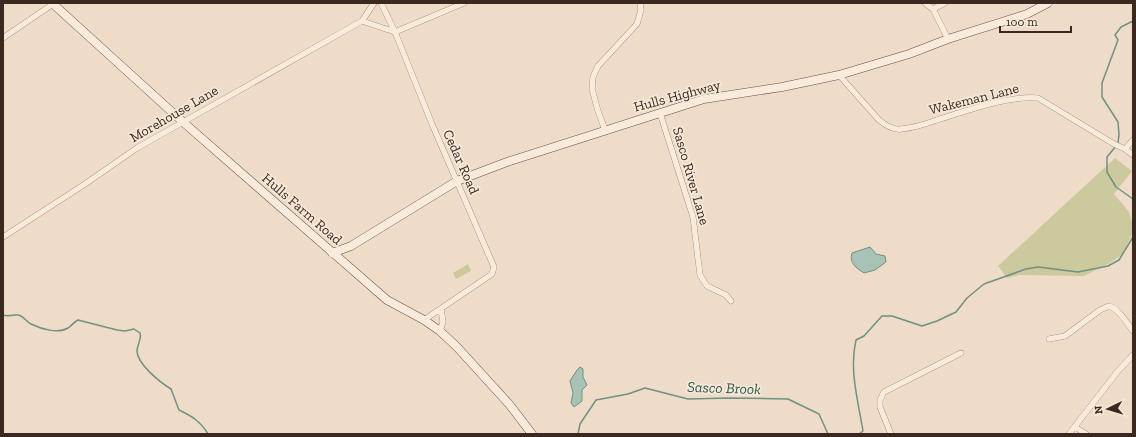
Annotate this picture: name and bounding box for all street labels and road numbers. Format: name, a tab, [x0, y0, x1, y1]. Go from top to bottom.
street label: Hulls Highway	[632, 76, 723, 116]
street label: Wakeman Lane	[927, 80, 1021, 118]
street label: Morehouse Lane	[127, 82, 222, 146]
street label: Sasco River Lane	[669, 125, 713, 227]
street label: Cedar Road	[439, 127, 483, 197]
street label: Hulls Farm Road	[258, 170, 346, 249]

